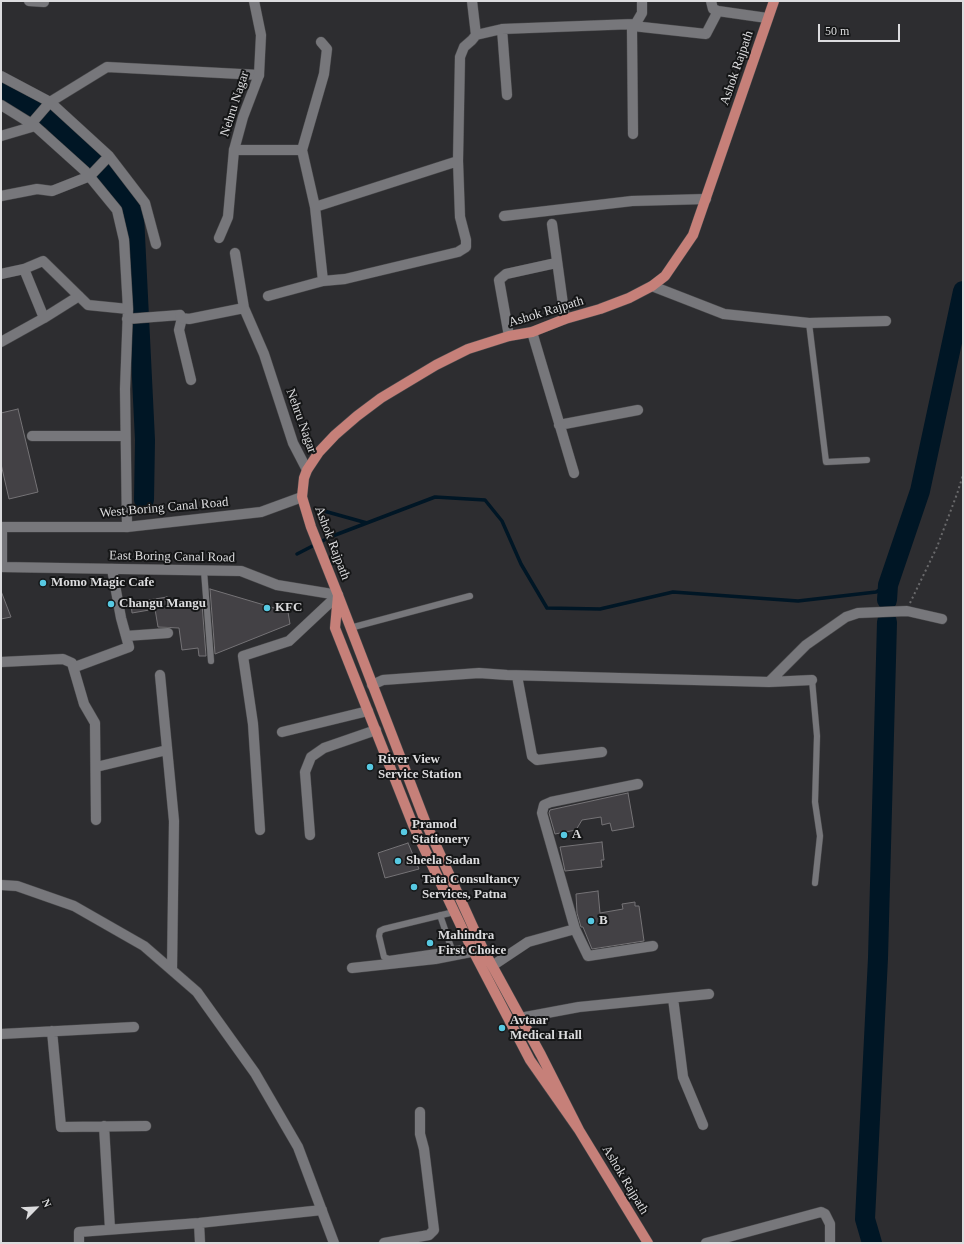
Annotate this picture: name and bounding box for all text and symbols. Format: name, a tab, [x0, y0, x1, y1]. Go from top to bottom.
scale bar	[820, 16, 902, 42]
text: 50 m	[825, 24, 849, 38]
street label: Ashok Rajpath	[717, 29, 757, 107]
street label: Nehru Nagar	[217, 69, 253, 139]
street label: Ashok Rajpath	[507, 293, 585, 331]
street label: Nehru Nagar	[282, 387, 320, 455]
street label: West Boring Canal Road	[99, 495, 229, 521]
street label: Ashok Rajpath	[311, 504, 353, 582]
street label: East Boring Canal Road	[109, 548, 235, 566]
place label: Momo Magic Cafe	[51, 575, 154, 591]
marker: Momo Magic Cafe	[38, 578, 48, 588]
place label: Changu Mangu	[119, 596, 206, 612]
marker: Changu Mangu	[106, 599, 116, 609]
place label: KFC	[275, 600, 302, 616]
marker: KFC	[262, 603, 272, 613]
place label: River View Service Station	[378, 752, 461, 783]
marker: River View Service Station	[365, 762, 375, 772]
place label: Pramod Stationery	[412, 817, 470, 848]
marker: Pramod Stationery	[399, 827, 409, 837]
place label: A	[572, 827, 581, 843]
marker: A	[559, 830, 569, 840]
place label: Sheela Sadan	[406, 853, 480, 869]
marker: Sheela Sadan	[393, 856, 403, 866]
place label: Tata Consultancy Services, Patna	[422, 872, 519, 903]
marker: Tata Consultancy Services, Patna	[409, 882, 419, 892]
place label: B	[599, 913, 608, 929]
marker: B	[586, 916, 596, 926]
place label: Mahindra First Choice	[438, 928, 506, 959]
marker: Mahindra First Choice	[425, 938, 435, 948]
place label: Avtaar Medical Hall	[510, 1013, 582, 1044]
marker: Avtaar Medical Hall	[497, 1023, 507, 1033]
street label: Ashok Rajpath	[598, 1143, 652, 1217]
north arrow	[16, 1188, 56, 1228]
text: N	[40, 1197, 54, 1209]

